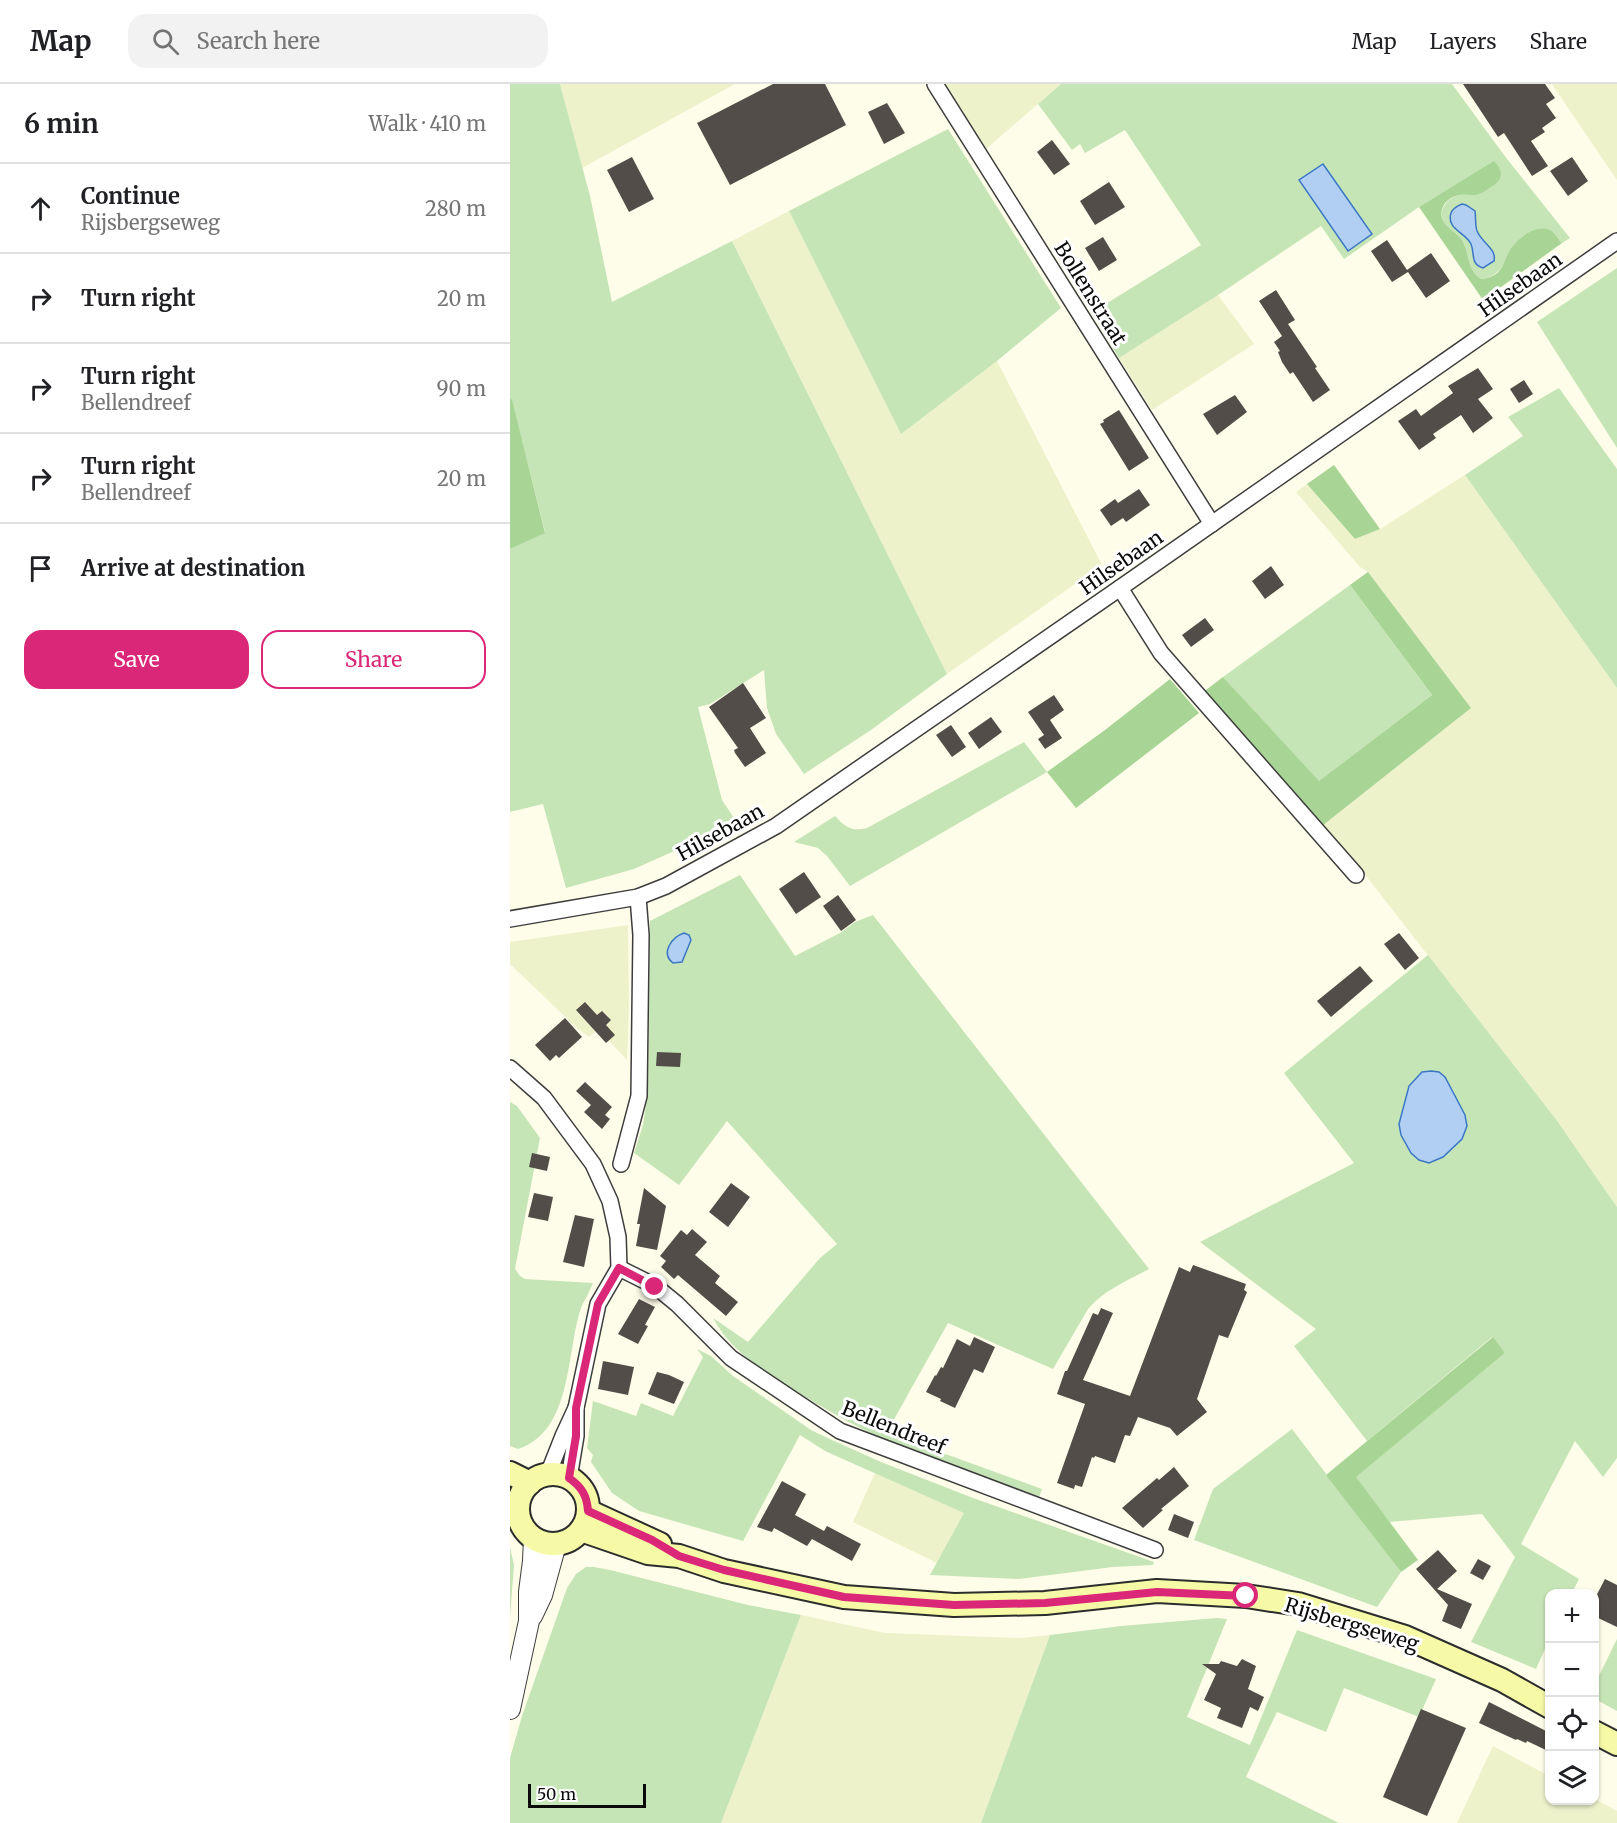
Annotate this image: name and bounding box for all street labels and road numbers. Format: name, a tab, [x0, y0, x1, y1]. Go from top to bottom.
street label: Bollenstraat	[1049, 237, 1133, 350]
street label: Hilsebaan	[1474, 246, 1566, 322]
street label: Hilsebaan	[1075, 524, 1167, 600]
street label: Hilsebaan	[672, 798, 768, 866]
street label: Bellendreef	[838, 1395, 951, 1460]
street label: Rijsbergseweg	[1282, 1592, 1422, 1656]

